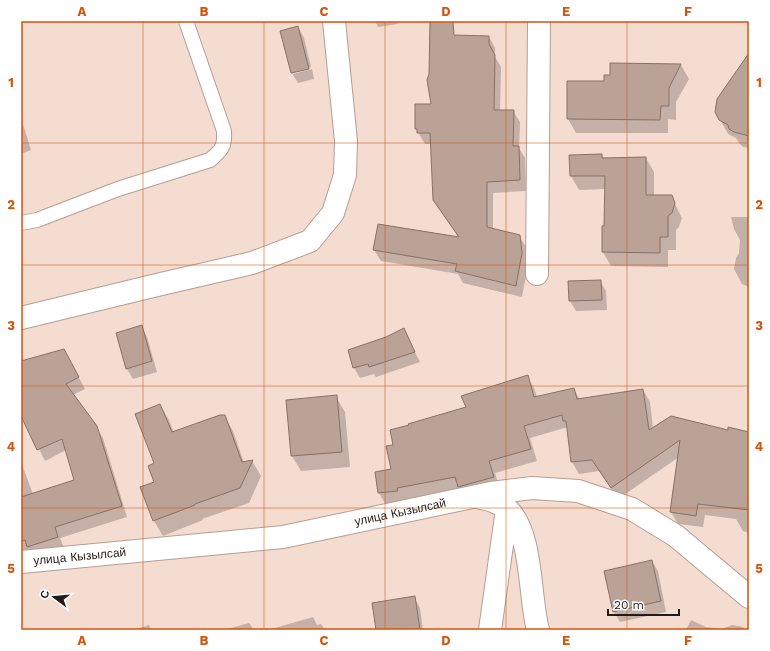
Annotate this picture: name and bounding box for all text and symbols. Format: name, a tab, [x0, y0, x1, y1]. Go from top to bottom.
text: A	[78, 4, 87, 19]
text: B	[200, 4, 209, 19]
text: C	[320, 4, 329, 19]
text: D	[441, 4, 451, 19]
text: E	[562, 4, 570, 19]
text: F	[684, 4, 692, 19]
text: 1	[8, 75, 14, 90]
text: 1	[756, 75, 762, 90]
text: 2	[7, 197, 15, 212]
text: 2	[755, 197, 763, 212]
text: 3	[7, 318, 15, 333]
text: 3	[755, 318, 763, 333]
text: 4	[7, 439, 16, 454]
text: 4	[755, 439, 764, 454]
street label: улица Кызылсай	[353, 496, 447, 529]
street label: улица Кызылсай	[33, 545, 127, 568]
text: 5	[7, 561, 15, 576]
text: 5	[755, 561, 763, 576]
north arrow	[34, 577, 74, 617]
text: С	[38, 589, 52, 600]
scale bar	[608, 591, 679, 617]
text: 20 m	[614, 598, 644, 612]
text: A	[78, 633, 87, 648]
text: B	[200, 633, 209, 648]
text: C	[320, 633, 329, 648]
text: D	[441, 633, 451, 648]
text: E	[562, 633, 570, 648]
text: F	[684, 633, 692, 648]

